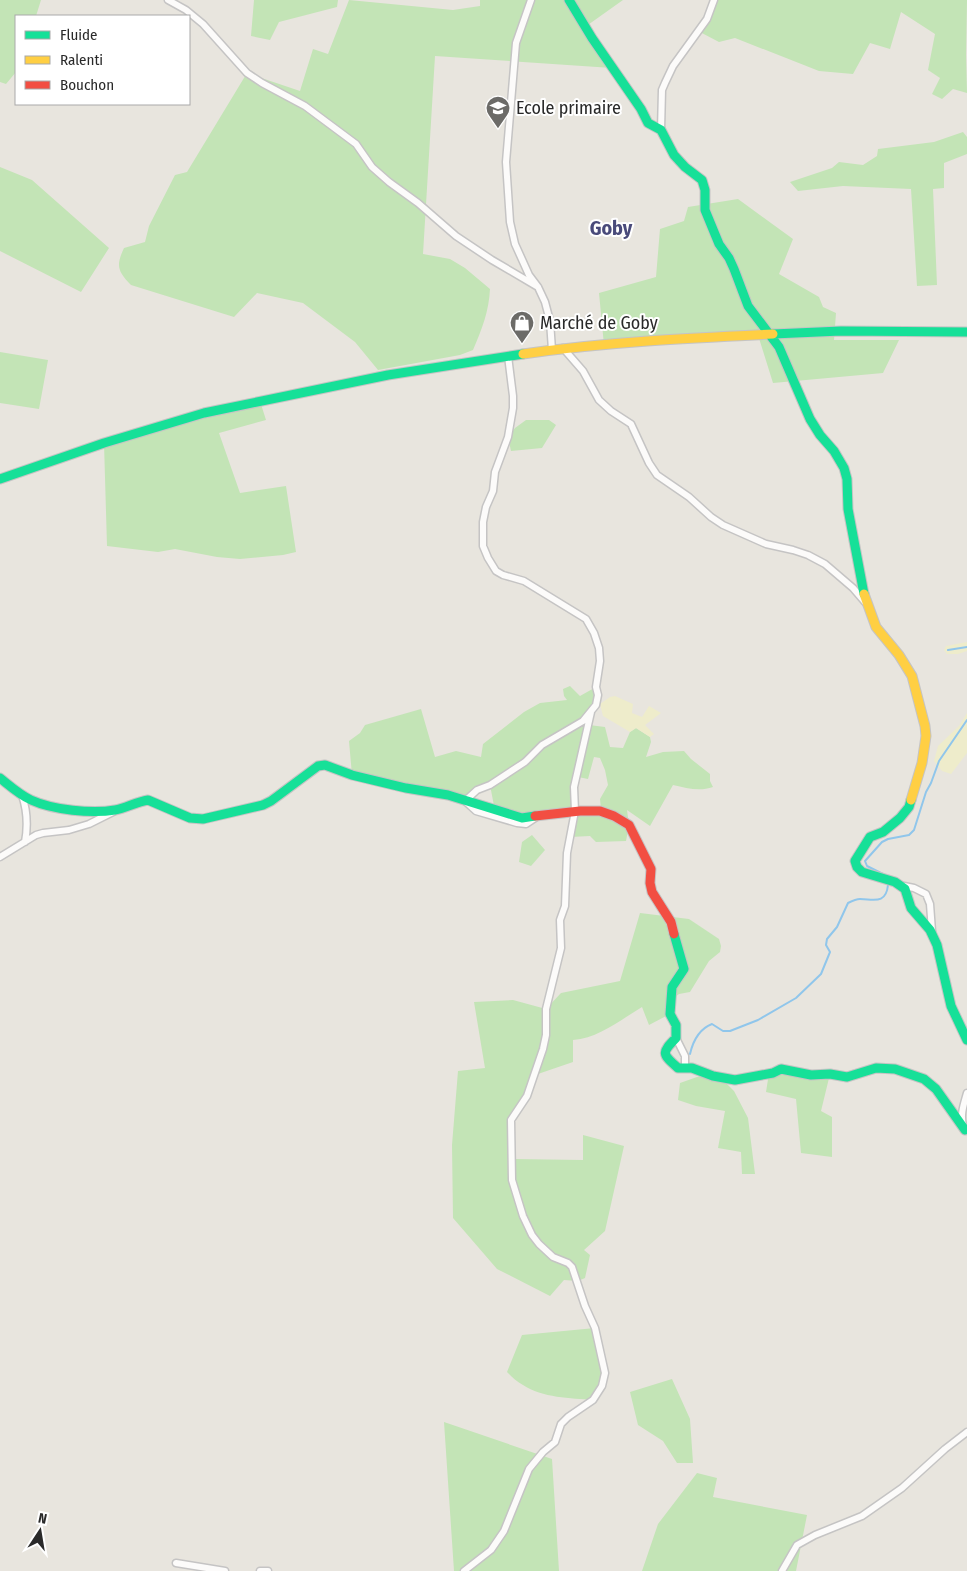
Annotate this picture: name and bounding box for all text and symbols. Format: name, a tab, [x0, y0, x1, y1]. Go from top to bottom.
legend	[15, 15, 190, 105]
text: Fluide	[60, 26, 97, 44]
text: Ralenti	[60, 51, 103, 69]
text: Bouchon	[60, 76, 114, 94]
school or university icon: Ecole primaire	[485, 95, 511, 129]
place label: Ecole primaire	[516, 97, 621, 119]
district label: Goby	[590, 216, 633, 240]
shop icon: Marché de Goby	[509, 310, 535, 344]
place label: Marché de Goby	[540, 312, 658, 334]
north arrow	[15, 1506, 65, 1556]
text: N	[37, 1510, 48, 1528]

